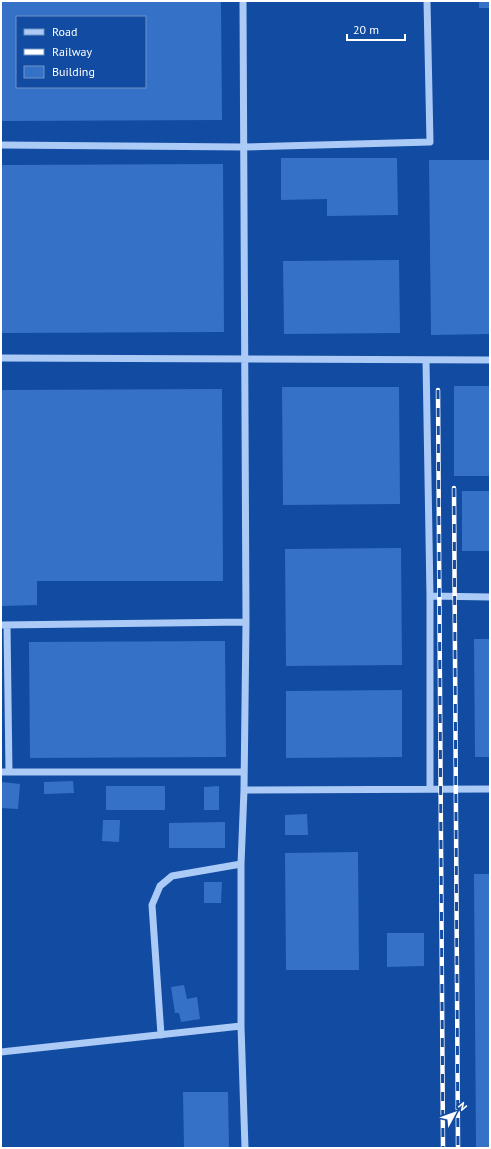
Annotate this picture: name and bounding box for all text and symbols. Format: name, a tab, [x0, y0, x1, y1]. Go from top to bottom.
legend	[16, 16, 146, 88]
scale bar	[347, 16, 405, 42]
text: 20 m	[353, 22, 379, 37]
text: Road	[52, 24, 77, 39]
text: Railway	[52, 44, 92, 59]
text: Building	[52, 64, 95, 79]
north arrow	[435, 1093, 475, 1133]
text: N	[455, 1099, 470, 1114]

